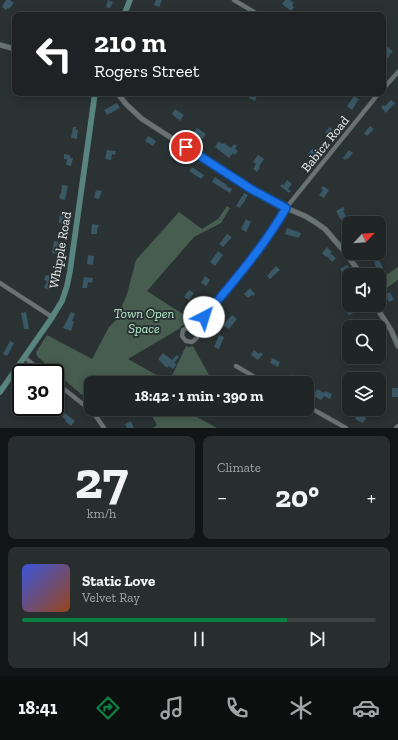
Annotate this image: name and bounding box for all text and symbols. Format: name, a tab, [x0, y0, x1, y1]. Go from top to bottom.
text: 210 m	[94, 26, 166, 59]
icon: left	[28, 28, 80, 80]
text: Rogers Street	[94, 60, 199, 82]
street label: Babicz Road	[298, 113, 352, 175]
pin	[169, 130, 203, 164]
icon: arrive	[175, 136, 197, 158]
street label: Whipple Road	[46, 210, 74, 290]
north arrow	[342, 216, 386, 260]
map controls	[342, 216, 386, 416]
button: sound	[342, 268, 386, 312]
position arrow	[183, 296, 225, 338]
park label: Town Open Space	[114, 306, 174, 336]
button: search	[342, 320, 386, 364]
speed limit sign: 30	[12, 364, 64, 416]
button: layers	[342, 372, 386, 416]
text: 18:42 · 1 min · 390 m	[135, 387, 263, 405]
text: 27	[75, 449, 128, 511]
text: Climate	[217, 460, 261, 475]
text: 20°	[275, 479, 319, 515]
text: −	[217, 484, 227, 511]
text: +	[367, 484, 376, 511]
text: km/h	[87, 506, 116, 521]
text: Static Love	[82, 572, 155, 590]
text: Velvet Ray	[82, 590, 140, 605]
icon: previous	[70, 628, 92, 650]
icon: pause	[188, 628, 210, 650]
icon: next	[306, 628, 328, 650]
icon: directions	[94, 694, 122, 722]
icon: music	[158, 694, 186, 722]
icon: phone	[223, 694, 251, 722]
icon: climate	[287, 694, 315, 722]
icon: car	[352, 694, 380, 722]
text: 18:41	[18, 697, 57, 719]

